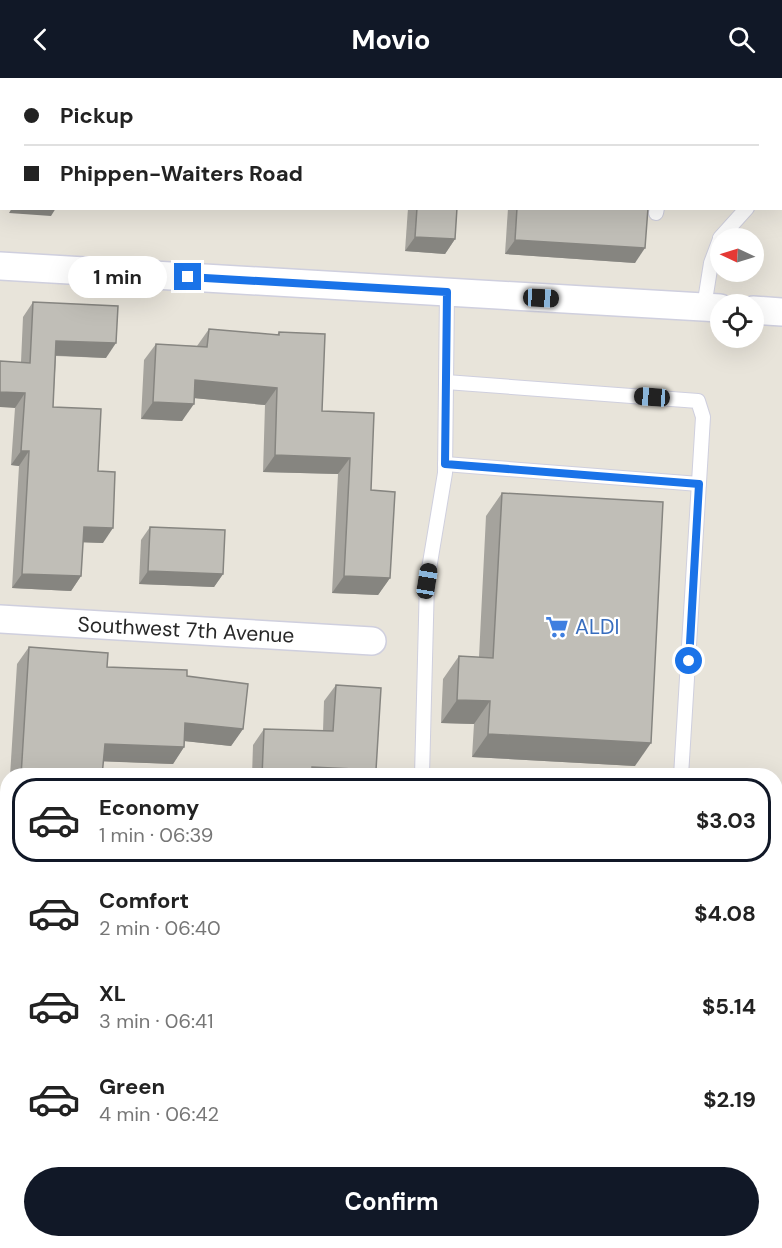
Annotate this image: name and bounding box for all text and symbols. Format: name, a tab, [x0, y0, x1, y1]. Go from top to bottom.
text: Movio	[352, 22, 430, 57]
icon: back	[24, 23, 57, 56]
icon: search	[725, 23, 758, 56]
text: Pickup	[60, 101, 134, 130]
text: Phippen-Waiters Road	[60, 159, 303, 188]
north arrow	[710, 228, 764, 282]
map controls	[710, 228, 764, 348]
callout: 1 min	[68, 256, 167, 298]
route end	[174, 263, 201, 290]
text: 1 min	[93, 264, 142, 290]
car	[523, 288, 559, 308]
button: locate	[710, 294, 764, 348]
car	[633, 387, 671, 407]
car	[415, 562, 439, 600]
street label: Southwest 7th Avenue	[77, 610, 295, 650]
place label: ALDI	[575, 613, 619, 641]
supermarket icon: ALDI	[544, 614, 570, 640]
route start	[675, 647, 702, 674]
icon: car	[27, 793, 81, 847]
text: Economy	[99, 793, 199, 822]
text: $3.03	[696, 806, 756, 835]
text: 1 min · 06:39	[99, 822, 213, 848]
icon: car	[27, 886, 81, 940]
text: Comfort	[99, 886, 189, 915]
text: $4.08	[694, 899, 756, 928]
text: 2 min · 06:40	[99, 915, 221, 941]
icon: car	[27, 979, 81, 1033]
text: XL	[99, 979, 126, 1008]
text: $5.14	[702, 992, 756, 1021]
text: 3 min · 06:41	[99, 1008, 214, 1034]
icon: car	[27, 1072, 81, 1126]
text: Green	[99, 1072, 165, 1101]
text: $2.19	[703, 1085, 756, 1114]
text: 4 min · 06:42	[99, 1101, 219, 1127]
button: Confirm	[24, 1167, 759, 1236]

